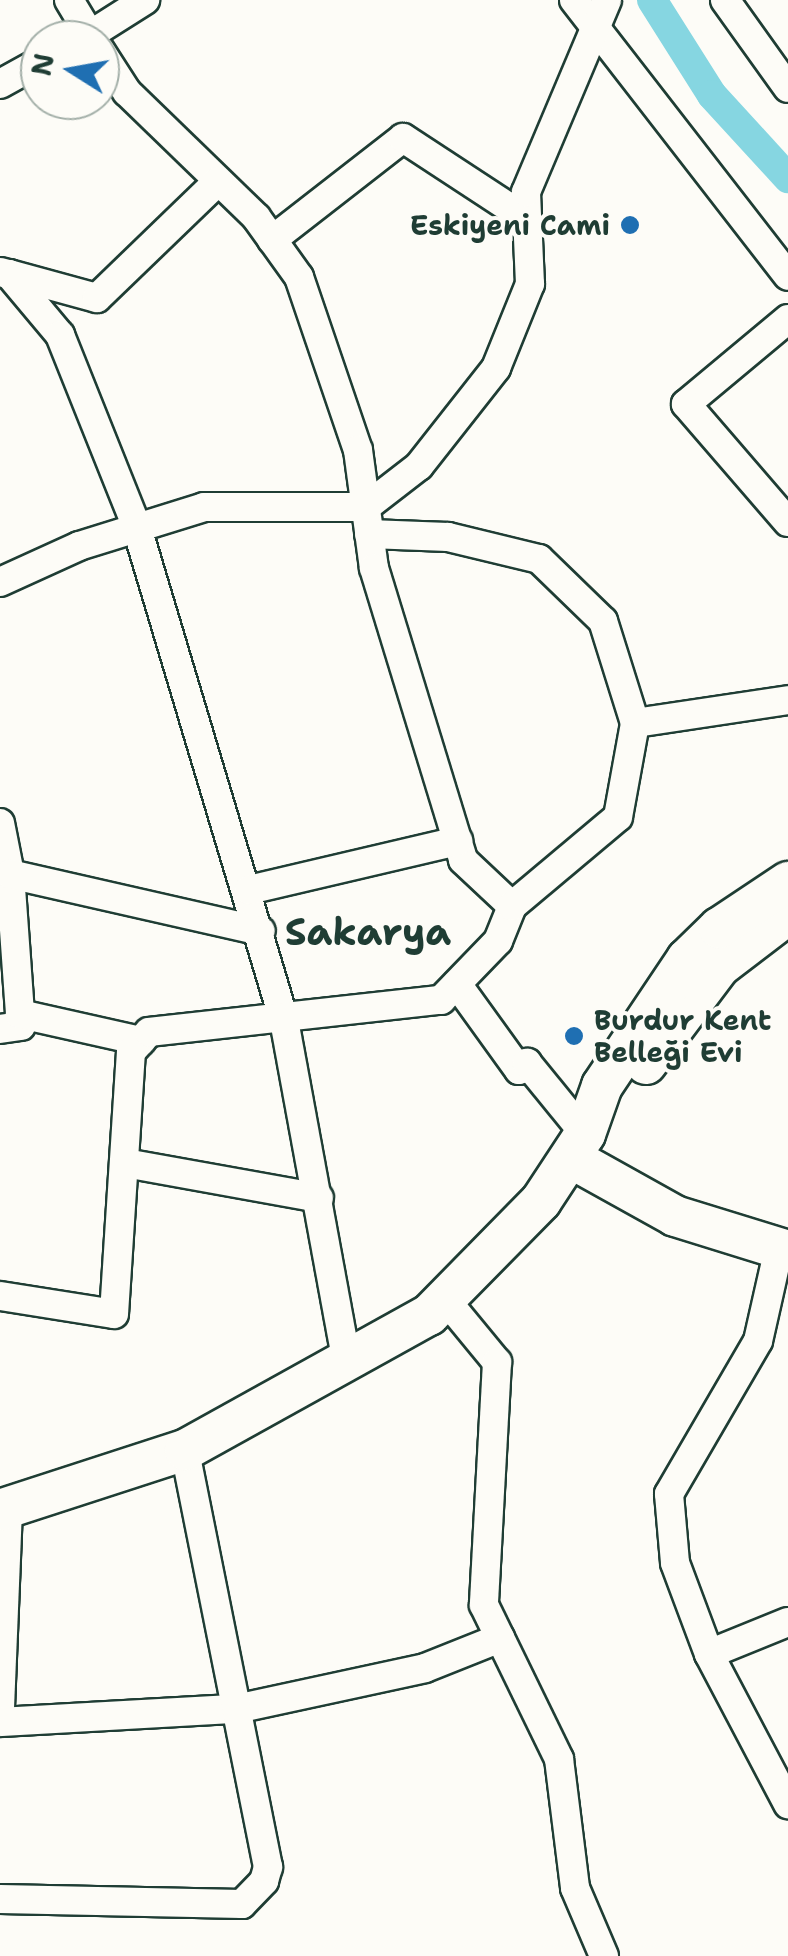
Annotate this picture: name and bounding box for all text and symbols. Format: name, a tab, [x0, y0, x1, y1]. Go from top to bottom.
north arrow	[20, 20, 120, 120]
text: N	[22, 50, 63, 79]
place label: Eskiyeni Cami	[410, 208, 610, 242]
marker: Eskiyeni Cami	[619, 214, 641, 236]
district label: Sakarya	[285, 909, 451, 955]
place label: Burdur Kent Belleği Evi	[594, 1003, 771, 1069]
marker: Burdur Kent Belleği Evi	[563, 1025, 585, 1047]

